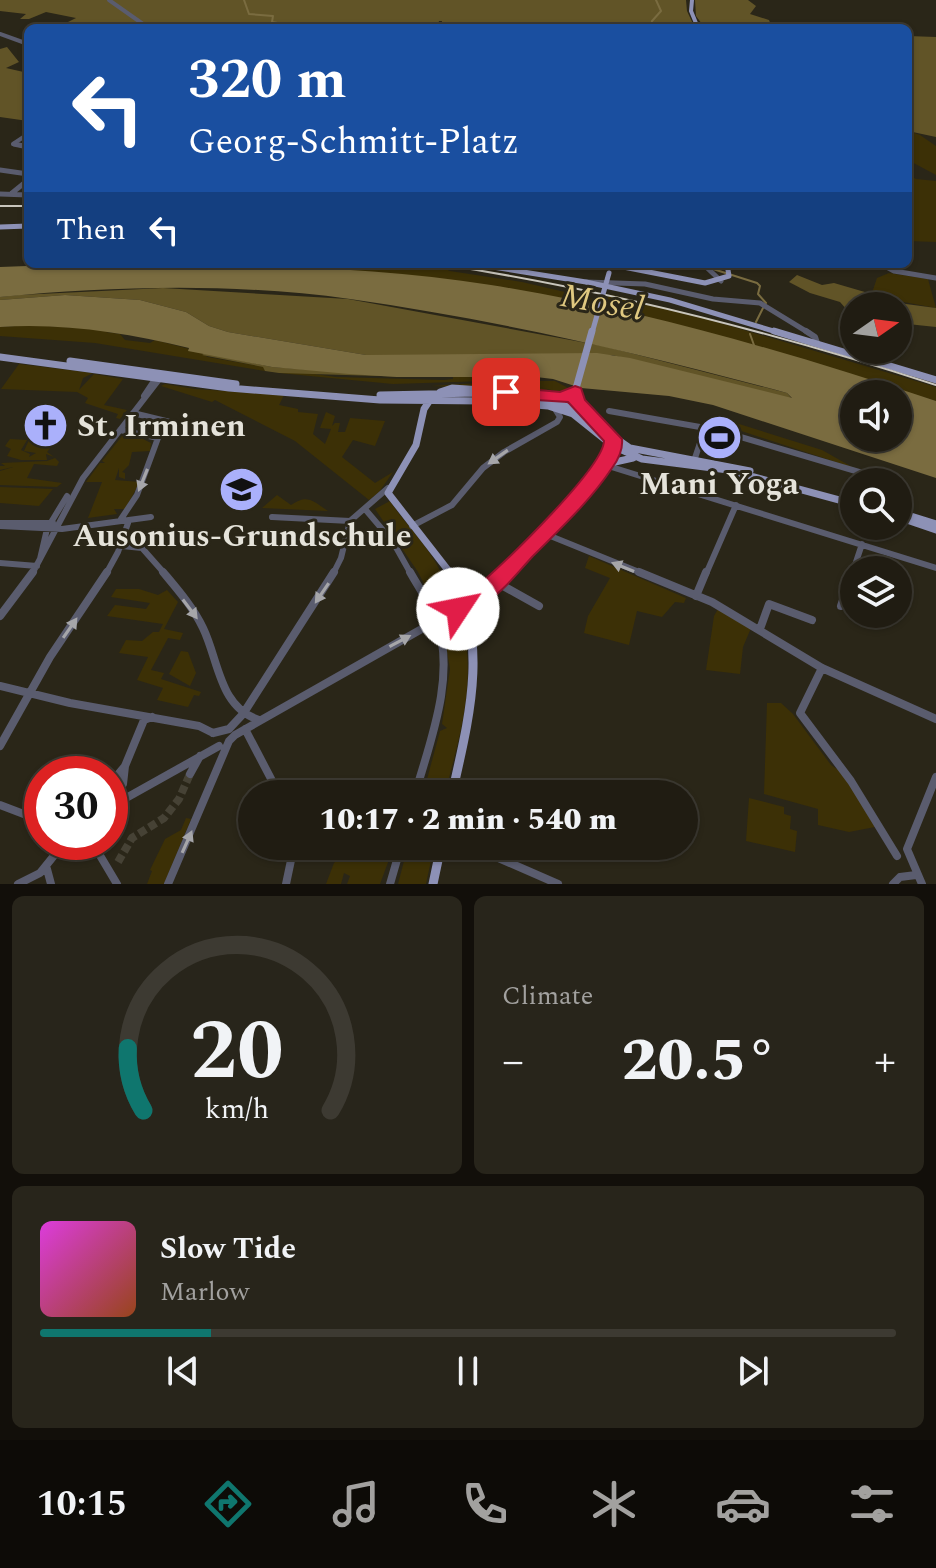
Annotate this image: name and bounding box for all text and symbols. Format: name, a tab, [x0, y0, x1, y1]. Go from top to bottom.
text: 320 m	[188, 38, 347, 123]
icon: left	[56, 56, 160, 160]
text: Georg-Schmitt-Platz	[188, 115, 519, 170]
text: Then	[56, 207, 126, 253]
icon: left	[142, 208, 186, 252]
water label: Mosel	[556, 270, 648, 336]
north arrow	[840, 292, 912, 364]
map controls	[840, 292, 912, 628]
pin	[472, 358, 540, 426]
icon: arrive	[484, 370, 528, 414]
button: sound	[840, 380, 912, 452]
church icon: St. Irminen	[22, 402, 70, 450]
place label: St. Irminen	[77, 402, 246, 451]
sports icon: Mani Yoga	[695, 413, 743, 461]
one-way arrow	[487, 449, 508, 464]
place label: Mani Yoga	[639, 460, 799, 509]
school or university icon: Ausonius-Grundschule	[218, 465, 266, 513]
one-way arrow	[137, 468, 150, 492]
button: search	[840, 468, 912, 540]
place label: Ausonius-Grundschule	[72, 512, 412, 561]
button: layers	[840, 556, 912, 628]
one-way arrow	[611, 560, 635, 573]
position arrow	[416, 567, 500, 651]
one-way arrow	[314, 582, 329, 603]
one-way arrow	[182, 598, 198, 620]
one-way arrow	[62, 617, 77, 638]
one-way arrow	[389, 634, 412, 648]
speed limit sign: 30	[24, 756, 128, 860]
text: 10:17 · 2 min · 540 m	[319, 797, 617, 843]
one-way arrow	[181, 830, 194, 854]
text: Climate	[502, 976, 593, 1016]
text: 20	[190, 989, 284, 1116]
text: 20.5°	[622, 1015, 776, 1107]
text: −	[502, 1028, 524, 1095]
text: +	[874, 1028, 896, 1095]
text: km/h	[205, 1088, 269, 1131]
text: Slow Tide	[160, 1226, 296, 1272]
text: Marlow	[160, 1272, 249, 1312]
icon: previous	[161, 1349, 205, 1393]
icon: pause	[446, 1349, 490, 1393]
icon: next	[731, 1349, 775, 1393]
icon: directions	[200, 1476, 256, 1532]
icon: music	[328, 1476, 384, 1532]
icon: phone	[457, 1476, 513, 1532]
icon: climate	[586, 1476, 642, 1532]
icon: car	[715, 1476, 771, 1532]
icon: filters	[844, 1476, 900, 1532]
text: 10:15	[36, 1477, 127, 1532]

